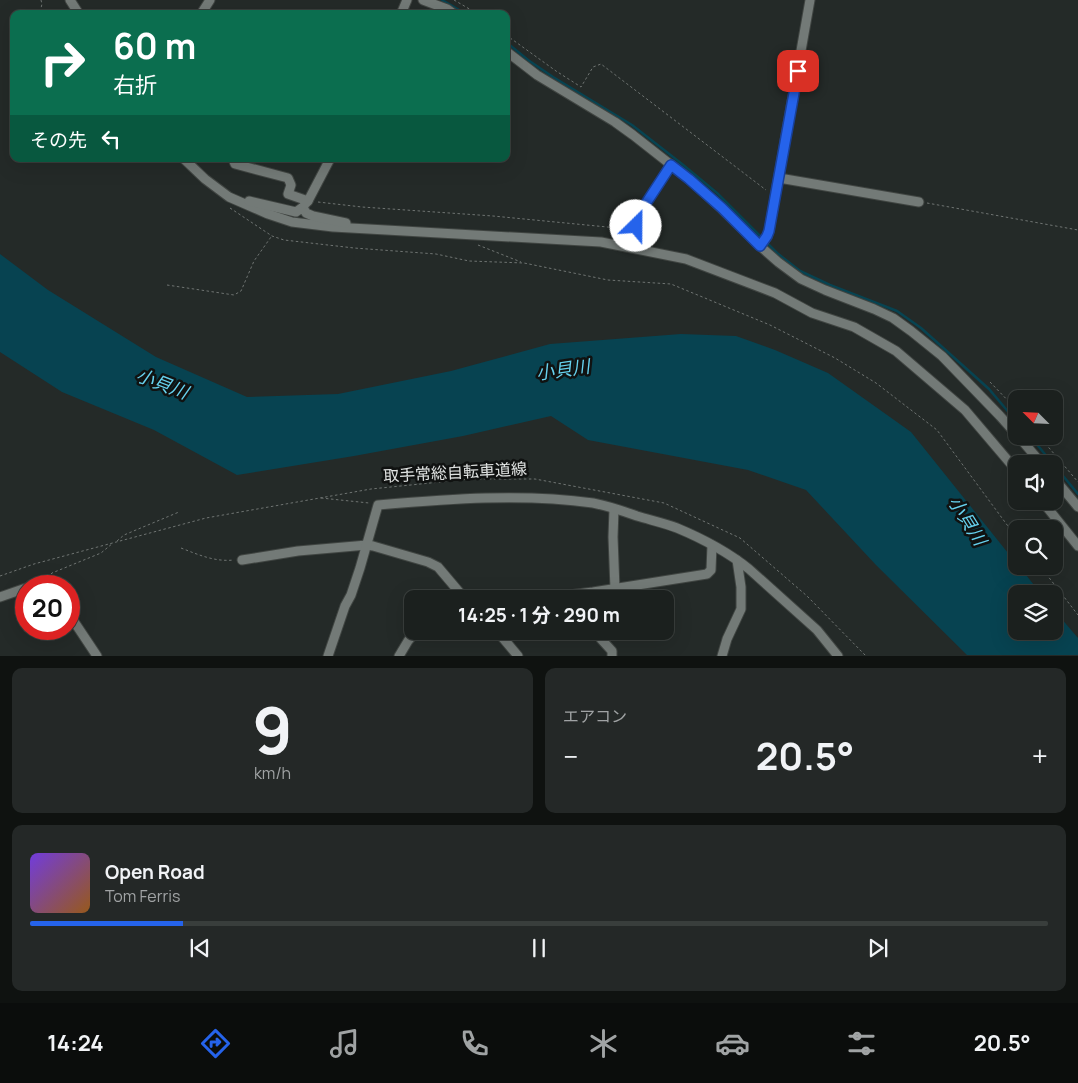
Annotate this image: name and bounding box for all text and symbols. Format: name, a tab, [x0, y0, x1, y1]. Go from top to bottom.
text: 60 m	[113, 22, 196, 70]
icon: right	[30, 30, 95, 95]
pin	[777, 50, 819, 92]
icon: arrive	[784, 57, 812, 85]
text: 右折	[113, 70, 157, 100]
icon: left	[97, 125, 125, 153]
text: その先	[30, 127, 87, 153]
position arrow	[609, 199, 661, 251]
water label: 小貝川	[534, 353, 593, 385]
water label: 小貝川	[133, 362, 194, 405]
north arrow	[1008, 390, 1062, 445]
map controls	[1008, 390, 1063, 640]
button: sound	[1008, 455, 1063, 510]
street label: 取手常総自転車道線	[383, 457, 527, 487]
water label: 小貝川	[943, 491, 993, 551]
button: search	[1008, 520, 1063, 575]
speed limit sign: 20	[15, 575, 80, 640]
button: layers	[1008, 585, 1063, 640]
text: 14:25 · 1 分 · 290 m	[458, 602, 620, 628]
text: 9	[252, 685, 293, 774]
text: エアコン	[563, 705, 627, 727]
text: 20.5°	[756, 729, 854, 781]
text: −	[563, 737, 578, 775]
text: +	[1032, 737, 1048, 775]
text: km/h	[254, 762, 291, 784]
text: Open Road	[105, 859, 205, 885]
text: Tom Ferris	[105, 885, 180, 907]
icon: previous	[186, 934, 214, 962]
icon: pause	[525, 934, 553, 962]
icon: next	[864, 934, 892, 962]
icon: directions	[198, 1026, 233, 1061]
icon: music	[327, 1026, 362, 1061]
icon: phone	[457, 1026, 492, 1061]
icon: climate	[586, 1026, 621, 1061]
icon: car	[715, 1026, 750, 1061]
icon: filters	[844, 1026, 879, 1061]
text: 14:24	[47, 1028, 104, 1058]
text: 20.5°	[974, 1028, 1031, 1058]

